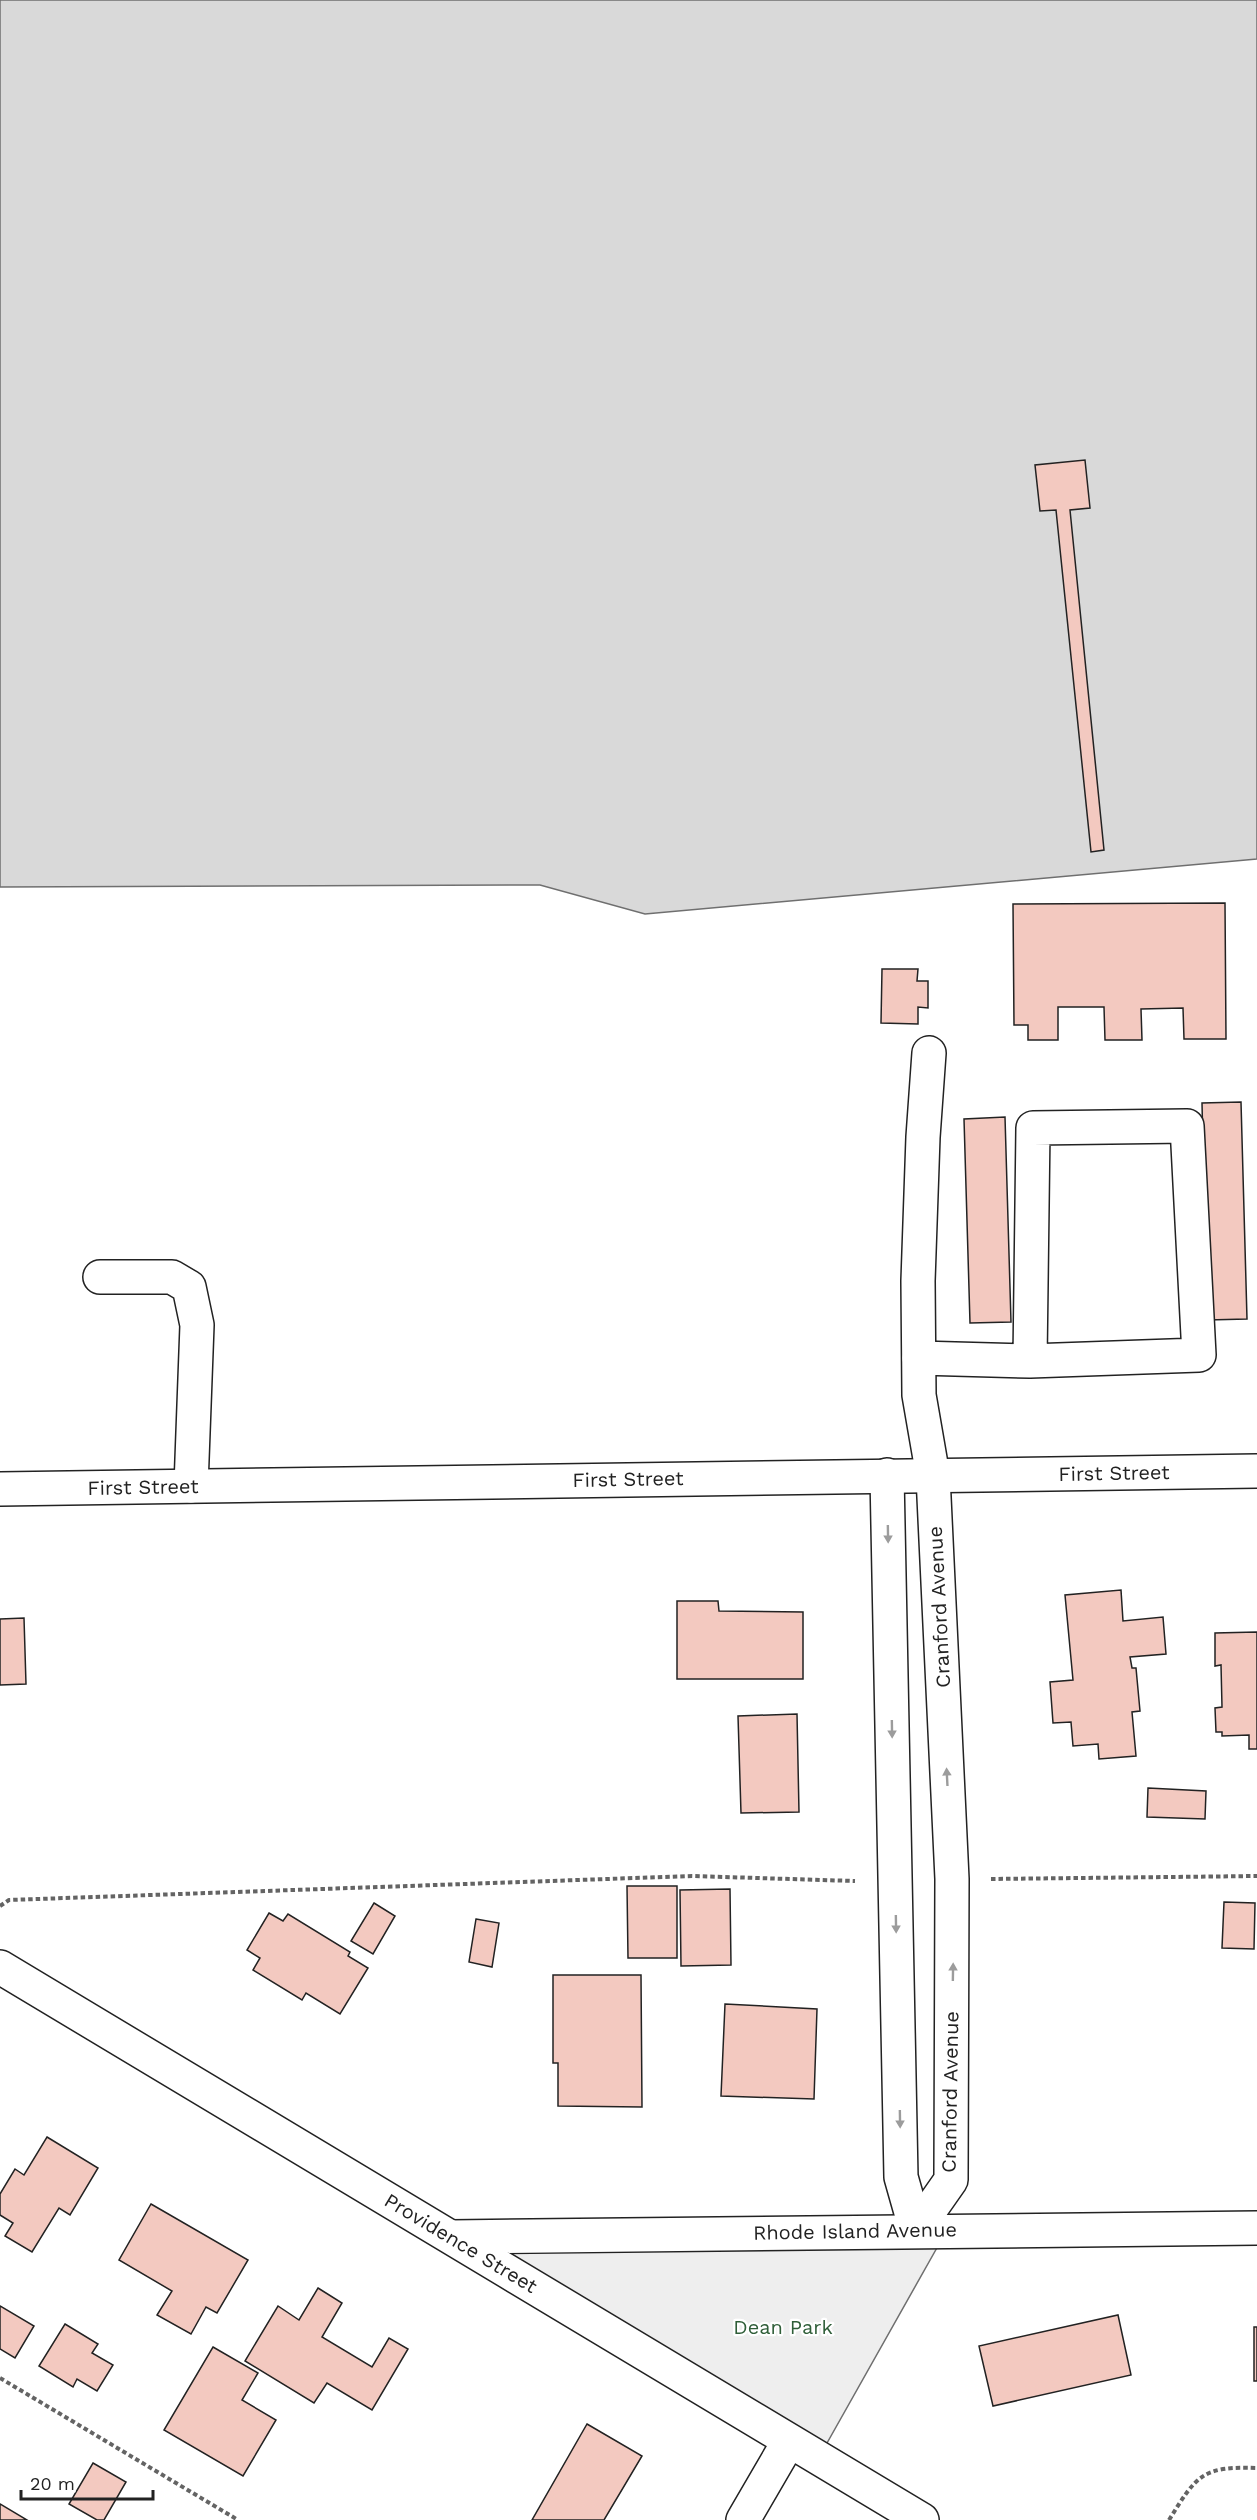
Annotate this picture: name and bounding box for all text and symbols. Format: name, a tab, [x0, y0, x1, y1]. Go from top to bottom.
street label: First Street	[1058, 1460, 1170, 1486]
street label: First Street	[572, 1466, 684, 1492]
street label: First Street	[87, 1474, 199, 1500]
one-way arrow	[883, 1524, 893, 1543]
street label: Cranford Avenue	[923, 1526, 955, 1688]
one-way arrow	[887, 1719, 897, 1738]
one-way arrow	[943, 1768, 952, 1787]
one-way arrow	[891, 1914, 901, 1933]
one-way arrow	[948, 1963, 958, 1982]
street label: Cranford Avenue	[937, 2011, 963, 2173]
one-way arrow	[895, 2109, 905, 2128]
street label: Providence Street	[380, 2188, 542, 2298]
street label: Rhode Island Avenue	[753, 2217, 957, 2245]
park label: Dean Park	[733, 2315, 833, 2339]
scale bar	[21, 2463, 153, 2501]
text: 20 m	[30, 2473, 75, 2494]

